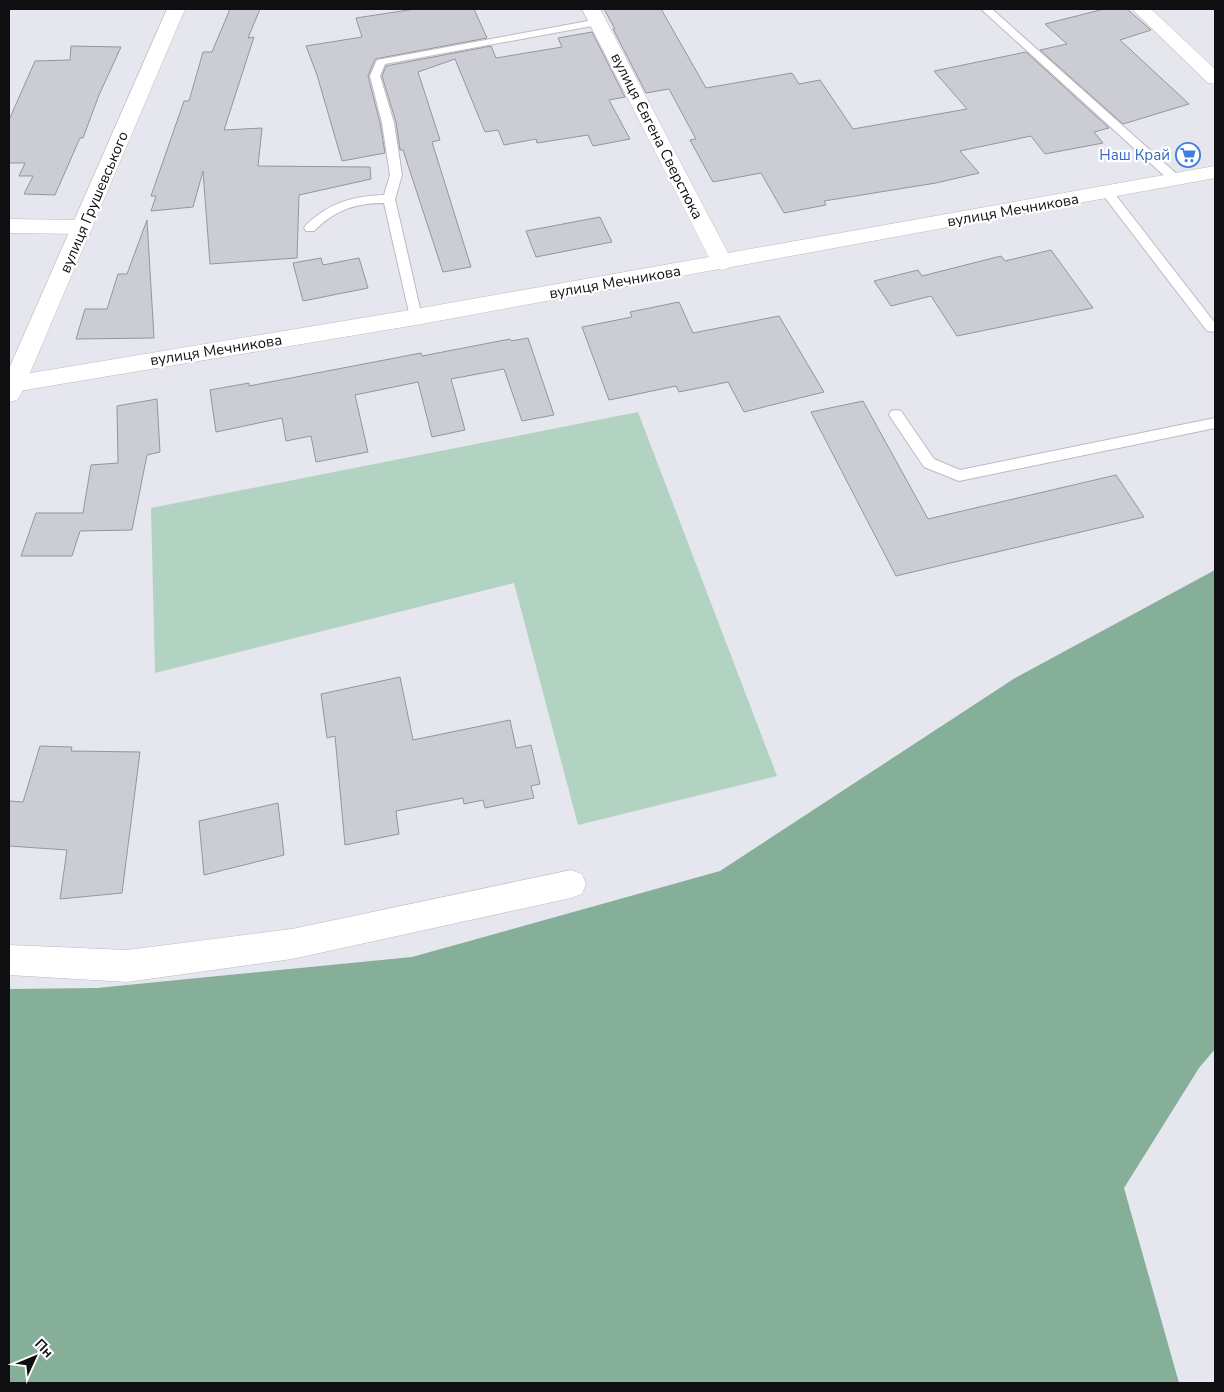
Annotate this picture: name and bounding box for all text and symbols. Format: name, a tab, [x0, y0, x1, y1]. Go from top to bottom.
street label: вулиця Євгена Сверстюка	[606, 49, 708, 223]
street label: вулиця Грушевського	[55, 128, 133, 276]
supermarket icon: Наш Край	[1175, 142, 1201, 168]
place label: Наш Край	[1099, 145, 1170, 165]
street label: вулиця Мечникова	[946, 189, 1080, 231]
street label: вулиця Мечникова	[548, 261, 682, 303]
street label: вулиця Мечникова	[149, 330, 283, 370]
north arrow	[10, 1332, 60, 1382]
text: Пн	[30, 1335, 58, 1362]

